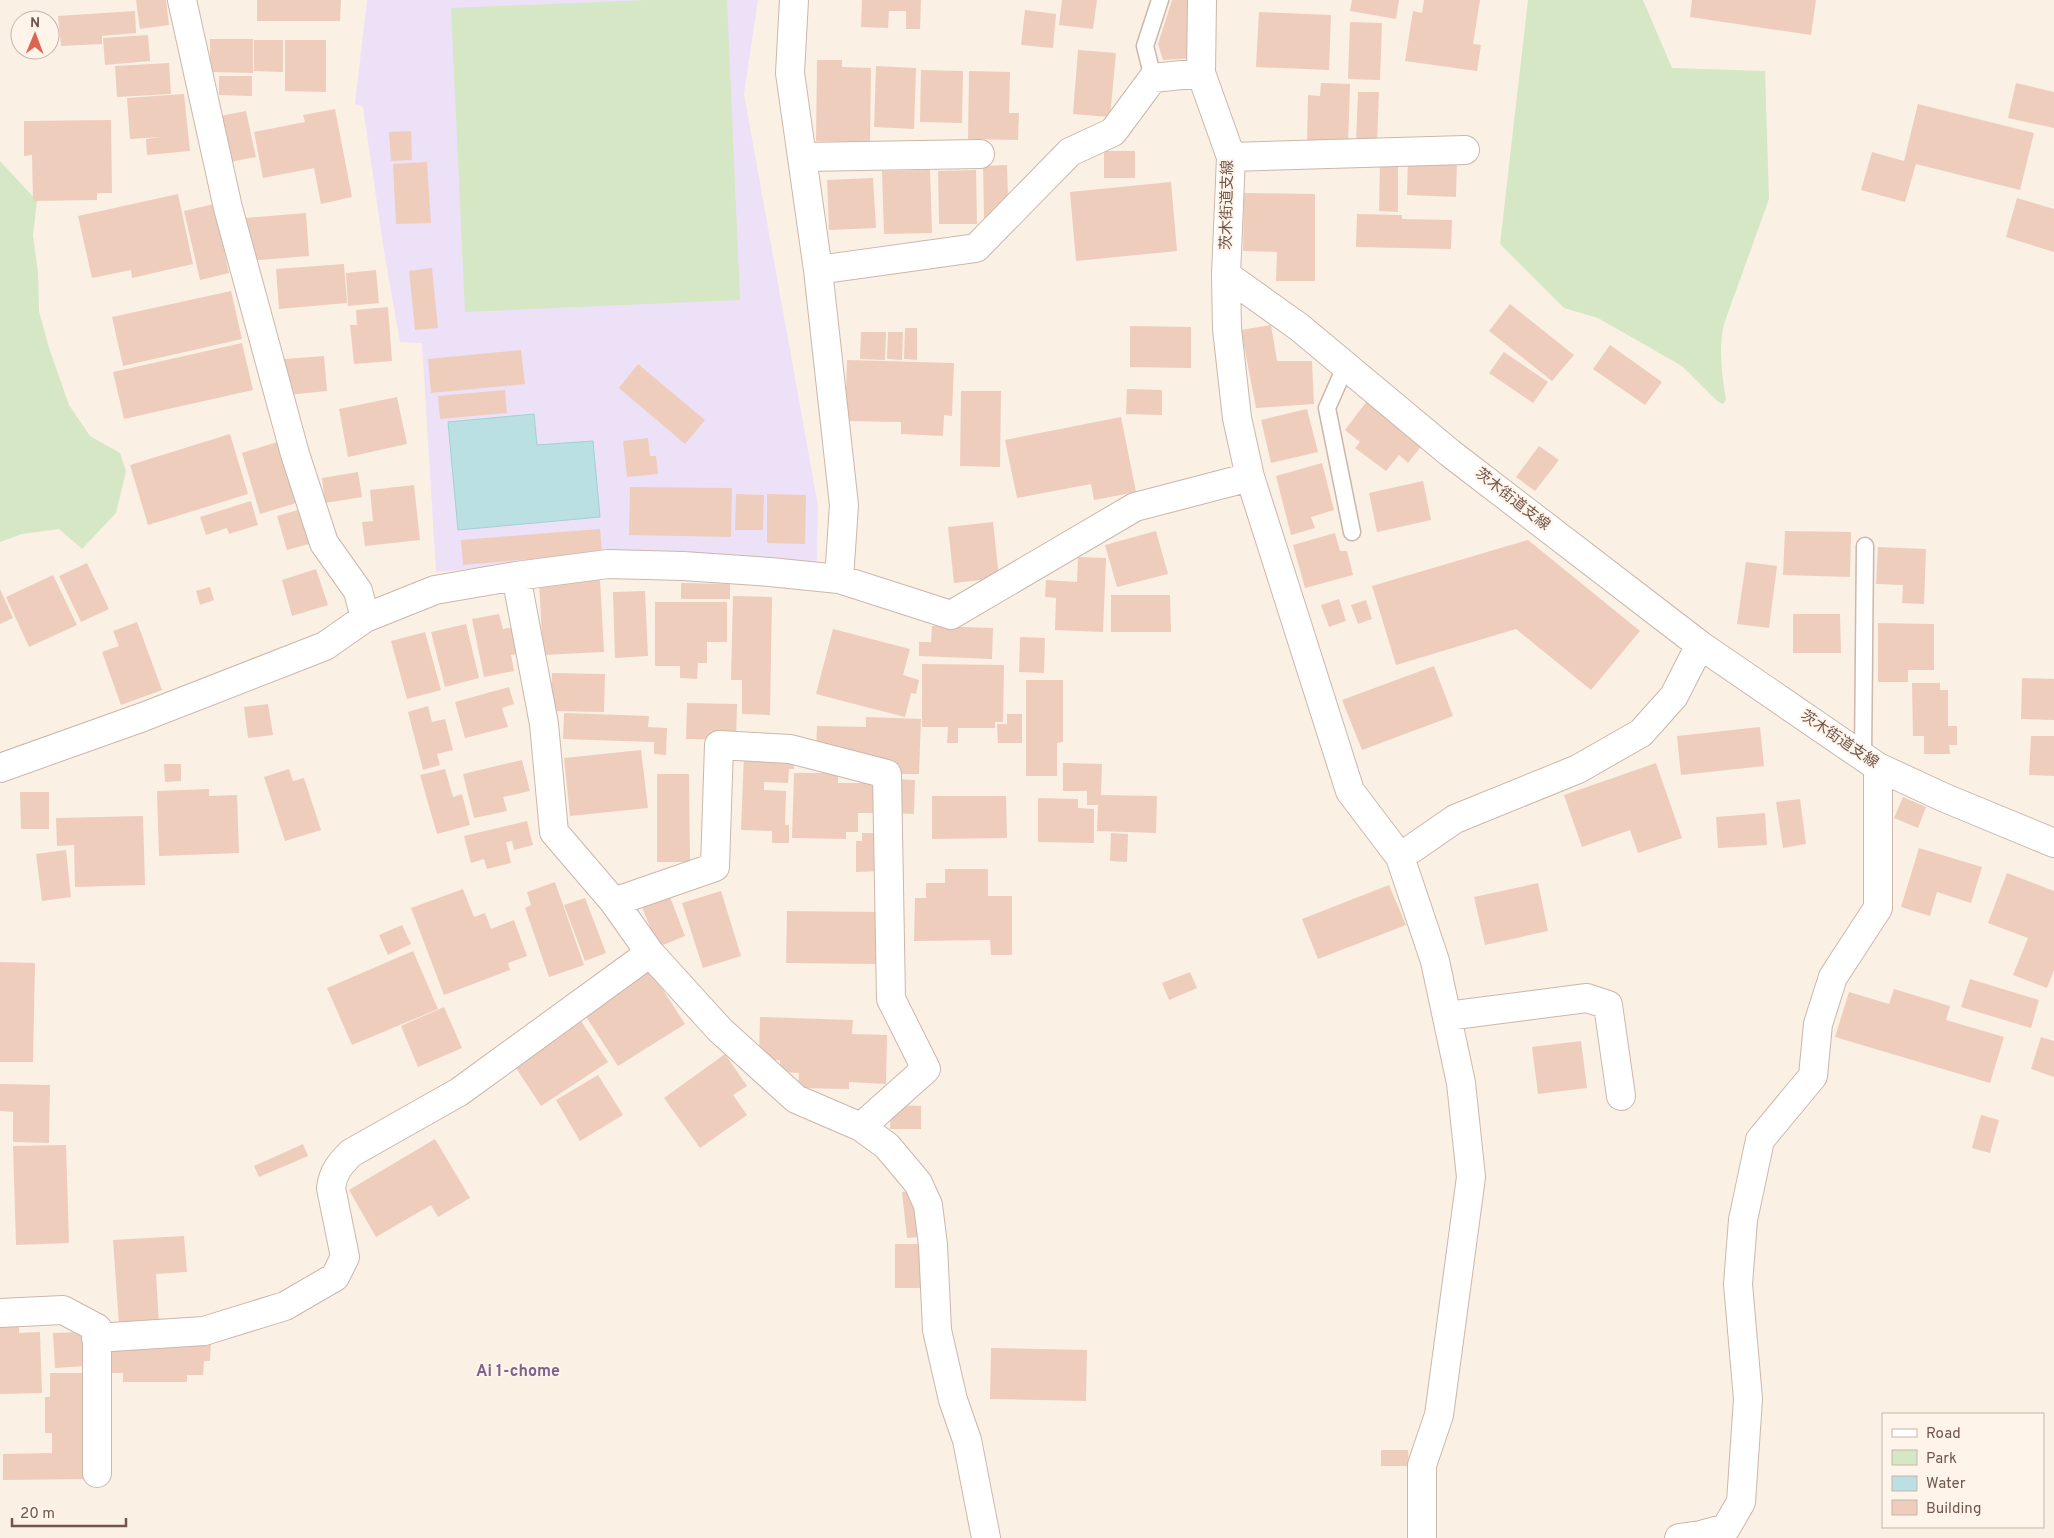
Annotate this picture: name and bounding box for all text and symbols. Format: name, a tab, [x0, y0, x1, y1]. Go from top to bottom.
north arrow	[10, 10, 60, 60]
text: N	[30, 15, 40, 32]
street label: 茨木街道支線	[1218, 160, 1238, 250]
street label: 茨木街道支線	[1471, 465, 1553, 535]
street label: 茨木街道支線	[1796, 707, 1882, 773]
district label: Ai 1-chome	[476, 1362, 560, 1382]
legend	[1882, 1413, 2044, 1528]
text: Road	[1926, 1425, 1961, 1444]
text: Park	[1926, 1450, 1957, 1469]
text: Water	[1926, 1475, 1966, 1494]
scale bar	[12, 1496, 126, 1528]
text: Building	[1926, 1500, 1981, 1519]
text: 20 m	[20, 1505, 55, 1524]

